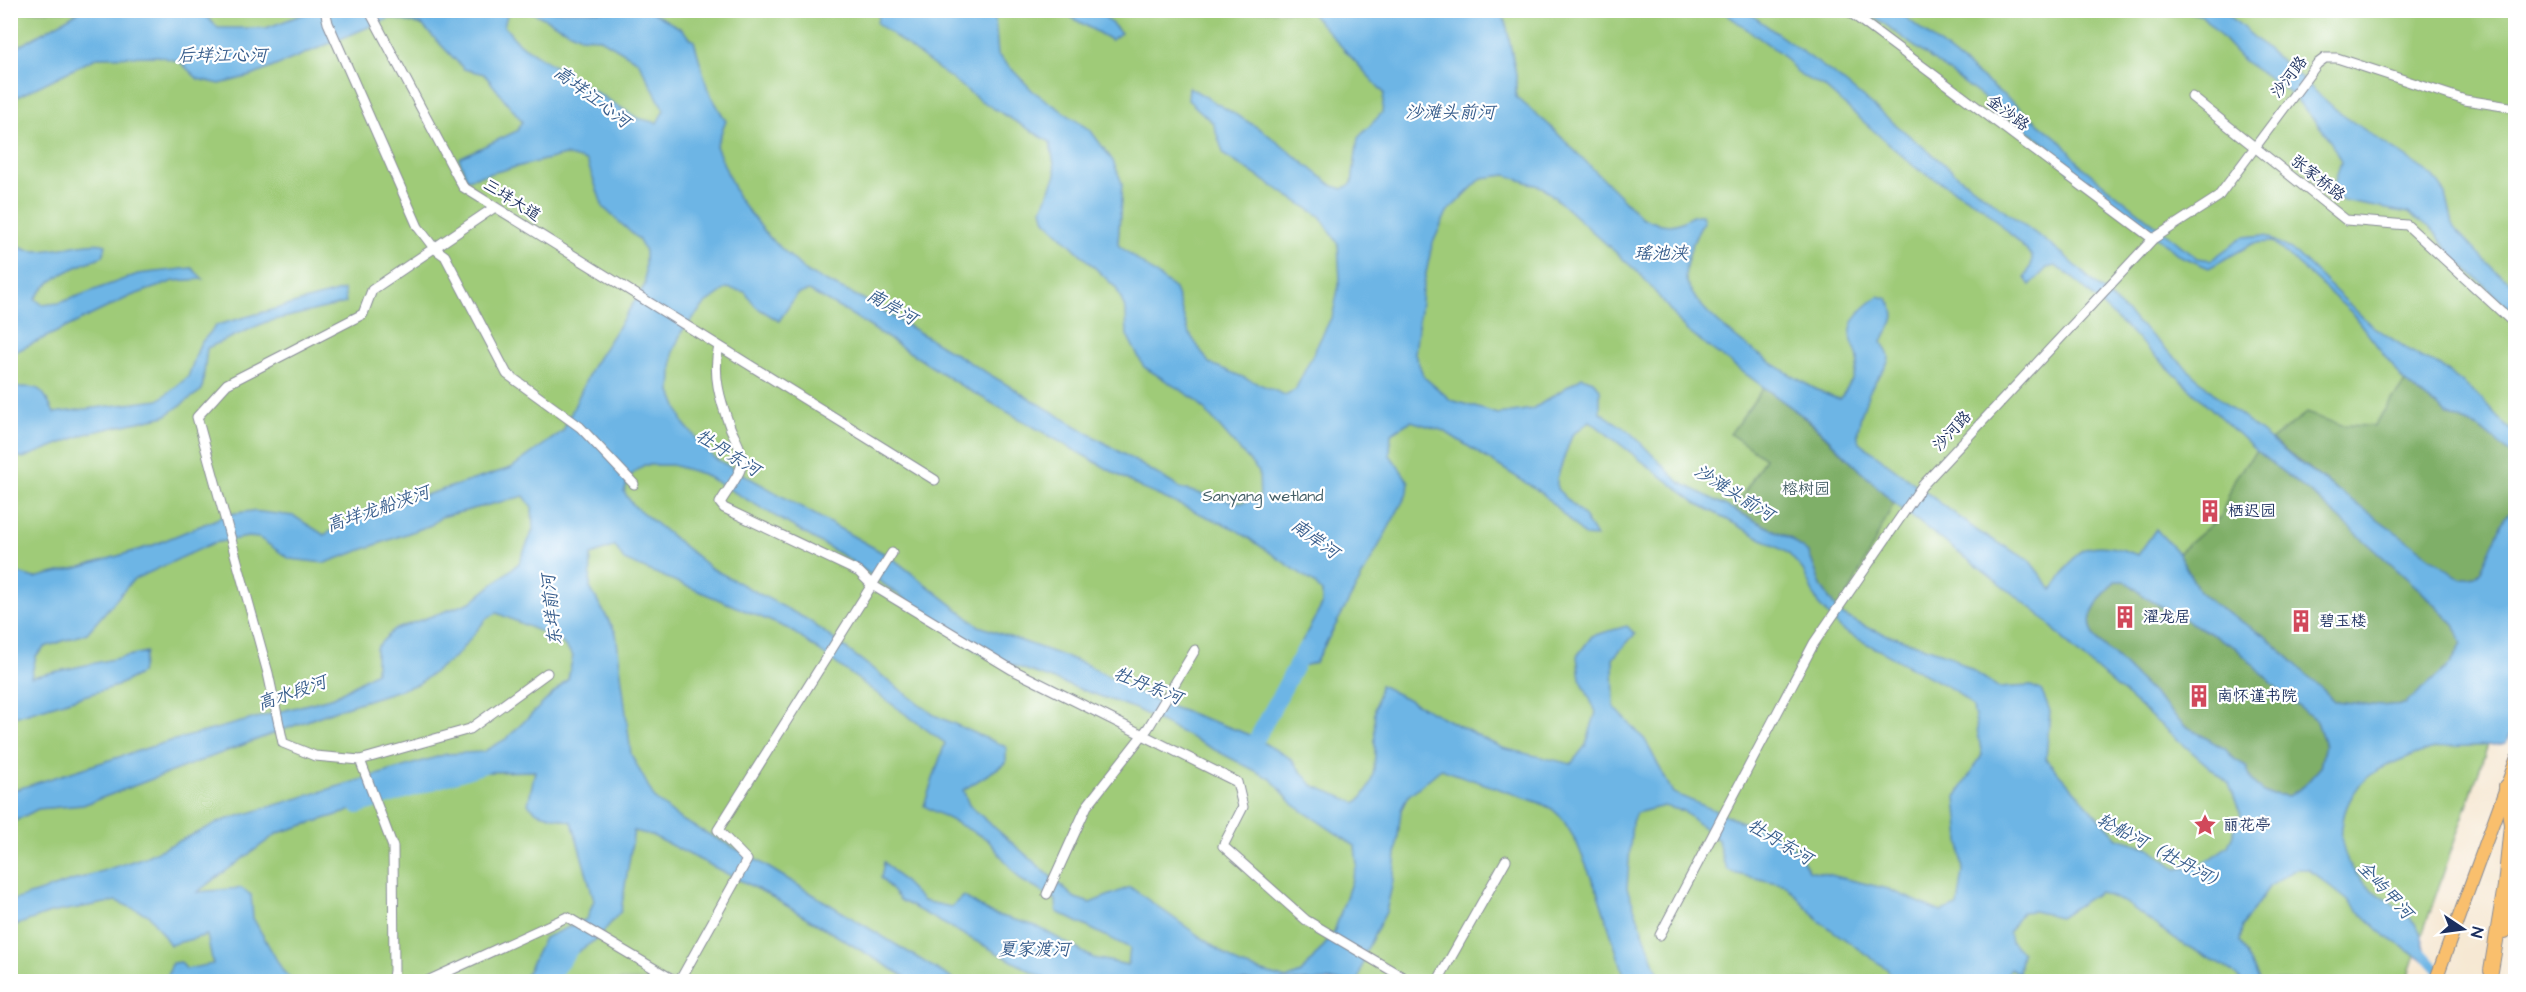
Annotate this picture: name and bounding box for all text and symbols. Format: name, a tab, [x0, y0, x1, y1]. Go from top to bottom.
water label: 后垟江心河	[177, 43, 270, 68]
street label: 沙河路	[2266, 51, 2312, 103]
water label: 高垟江心河	[549, 60, 638, 136]
street label: 金沙路	[1982, 90, 2034, 136]
water label: 沙滩头前河	[1405, 100, 1498, 125]
street label: 张家桥路	[2286, 150, 2350, 206]
street label: 三垟大道	[479, 174, 545, 226]
water label: 瑶池浃	[1634, 241, 1689, 266]
water label: 南岸河	[862, 283, 924, 333]
street label: 沙河路	[1928, 406, 1976, 456]
water label: 牡丹东河	[691, 423, 768, 484]
water label: 沙滩头前河	[1689, 459, 1781, 529]
park label: 榕树园	[1782, 478, 1830, 500]
water label: 高垟龙船浃河	[323, 479, 436, 538]
park label: Sanyang wetland	[1203, 485, 1323, 508]
building icon: 栖迟园	[2197, 498, 2223, 524]
place label: 栖迟园	[2228, 500, 2276, 522]
water label: 南岸河	[1286, 513, 1347, 567]
water label: 东垟前河	[535, 570, 568, 647]
building icon: 濯龙居	[2112, 604, 2138, 630]
place label: 濯龙居	[2143, 606, 2191, 628]
building icon: 碧玉楼	[2288, 608, 2314, 634]
place label: 碧玉楼	[2319, 610, 2367, 632]
water label: 牡丹东河	[1110, 661, 1189, 712]
water label: 高水段河	[254, 668, 333, 717]
building icon: 南怀谨书院	[2186, 683, 2212, 709]
place label: 南怀谨书院	[2217, 685, 2297, 707]
water label: 轮船河（牡丹河）	[2093, 807, 2231, 897]
place icon: 丽花亭	[2192, 812, 2218, 838]
water label: 牡丹东河	[1743, 813, 1820, 873]
place label: 丽花亭	[2223, 814, 2271, 836]
water label: 全屿甲河	[2351, 855, 2421, 927]
north arrow	[2433, 899, 2493, 959]
text: N	[2465, 925, 2488, 940]
water label: 夏家渡河	[998, 937, 1073, 962]

